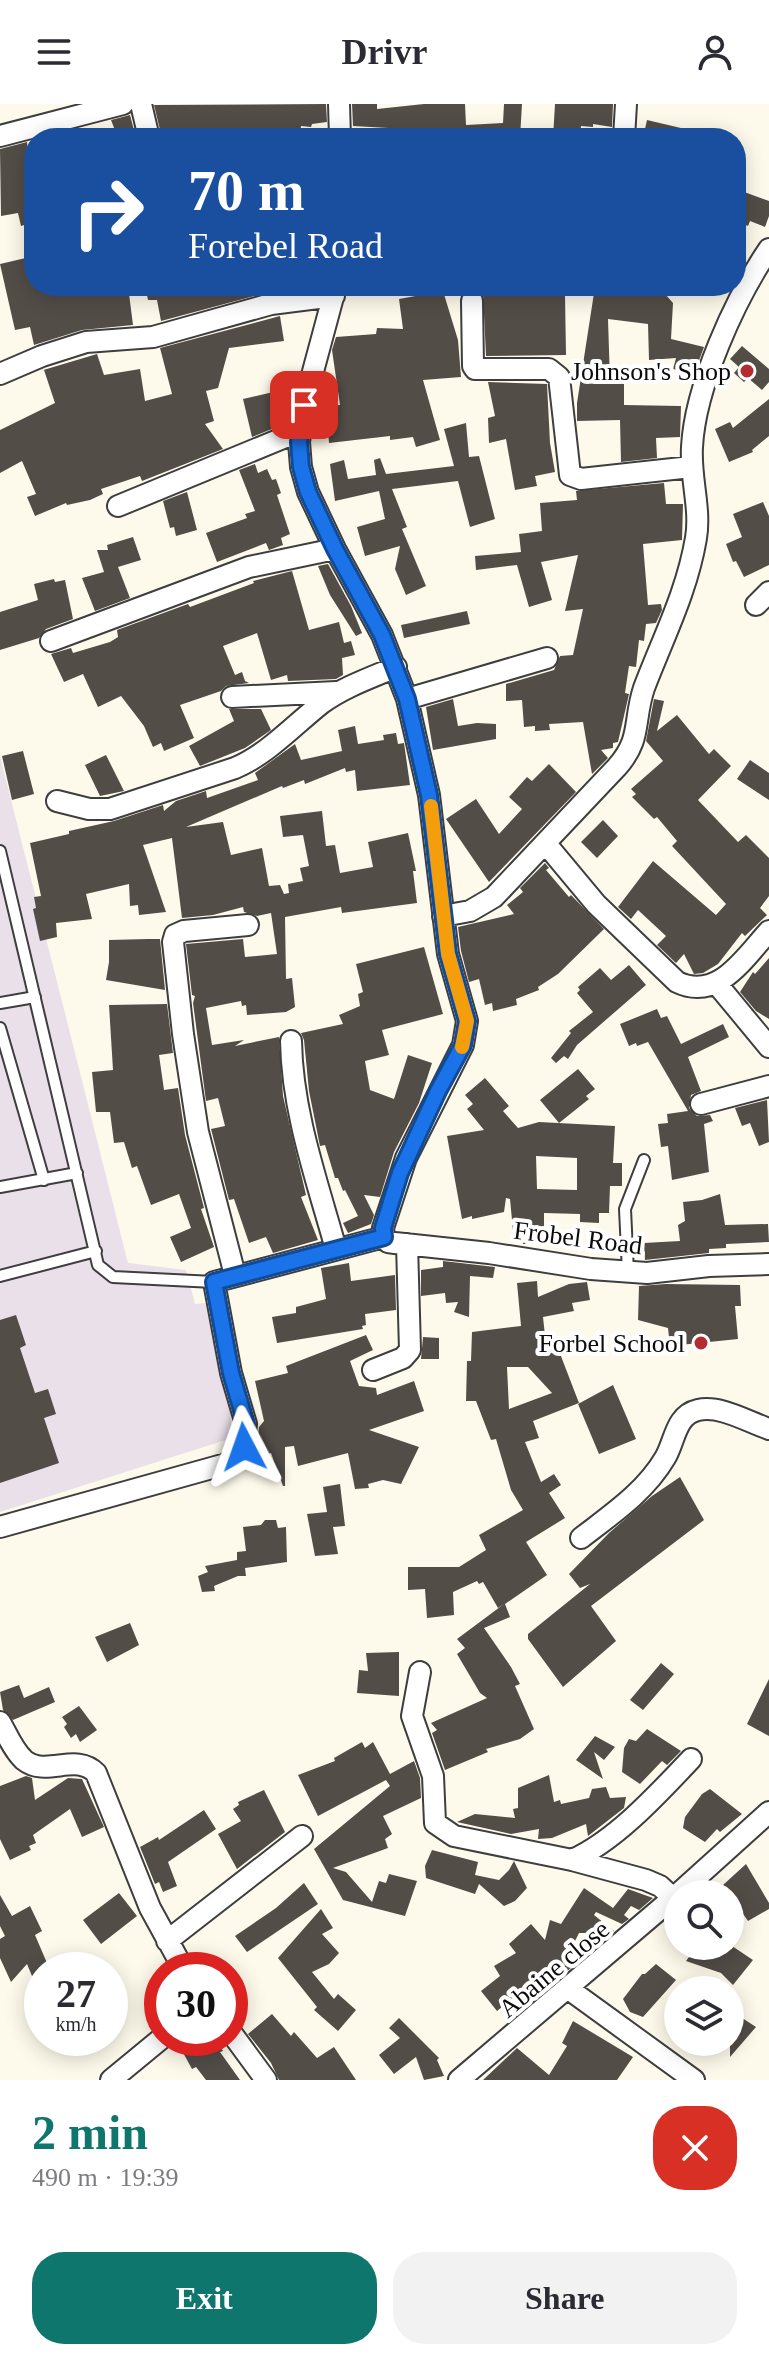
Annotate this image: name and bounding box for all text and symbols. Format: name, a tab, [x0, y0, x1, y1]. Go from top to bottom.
icon: menu	[32, 30, 76, 74]
icon: person	[693, 30, 737, 74]
text: Drivr	[342, 32, 427, 72]
icon: right	[56, 160, 160, 264]
text: 70 m	[188, 160, 305, 222]
text: Forebel Road	[188, 226, 383, 266]
place label: Johnson's Shop	[571, 357, 731, 386]
marker: Johnson's Shop	[738, 362, 756, 380]
pin	[270, 371, 338, 439]
icon: arrive	[282, 383, 326, 427]
street label: Frobel Road	[512, 1216, 644, 1260]
place label: Forbel School	[538, 1329, 685, 1358]
marker: Forbel School	[692, 1334, 710, 1352]
position arrow	[202, 1405, 286, 1489]
map controls	[664, 1880, 744, 2056]
button: search	[664, 1880, 744, 1960]
street label: Abaine close	[493, 1914, 615, 2024]
speed limit sign: 30	[144, 1952, 248, 2056]
text: 27	[56, 1971, 96, 2016]
button: layers	[664, 1976, 744, 2056]
text: km/h	[55, 2013, 97, 2035]
text: 2 min	[32, 2106, 148, 2159]
button: close	[653, 2106, 737, 2190]
text: 490 m · 19:39	[32, 2163, 179, 2192]
button: Exit	[32, 2252, 377, 2344]
button: Share	[393, 2252, 737, 2344]

